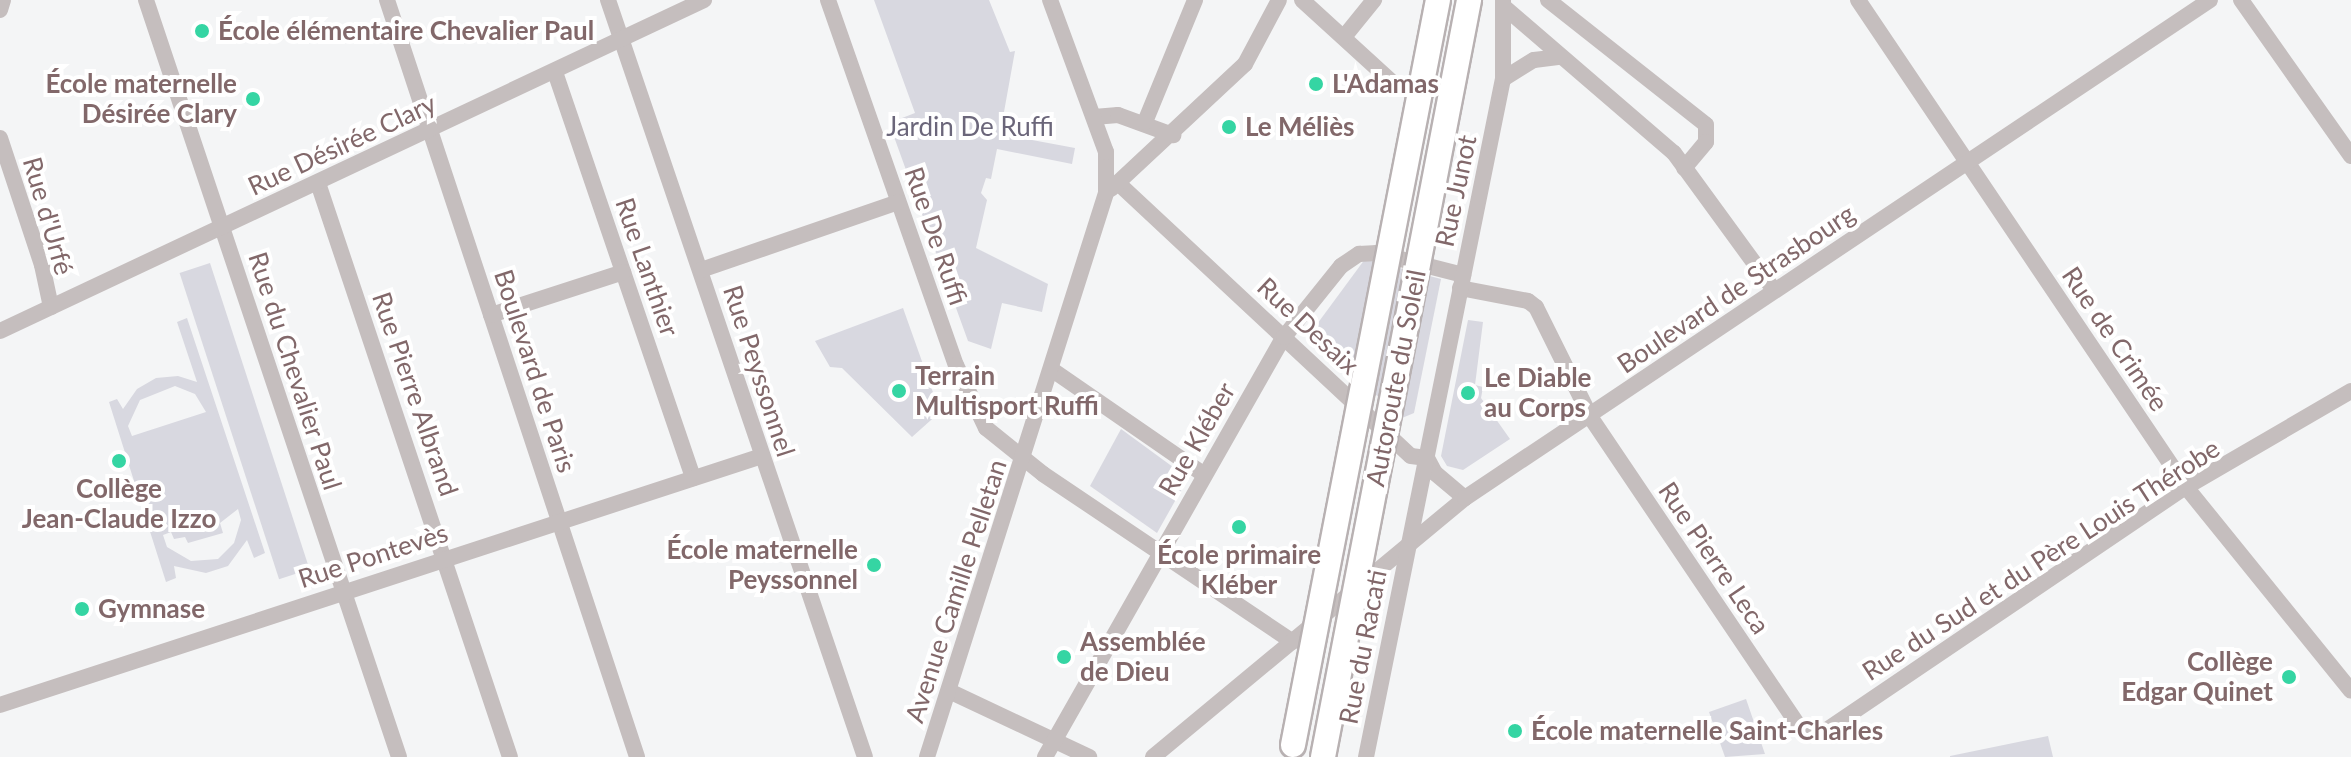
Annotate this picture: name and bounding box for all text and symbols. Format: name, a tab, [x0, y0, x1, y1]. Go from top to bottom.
place label: École élémentaire Chevalier Paul	[218, 15, 595, 47]
marker: École élémentaire Chevalier Paul	[193, 22, 211, 40]
place label: École maternelle Désirée Clary	[45, 68, 237, 130]
place label: L'Adamas	[1332, 68, 1439, 100]
marker: L'Adamas	[1307, 75, 1325, 93]
street label: Rue Désirée Clary	[243, 88, 441, 202]
marker: École maternelle Désirée Clary	[244, 90, 262, 108]
park label: Jardin De Ruffi	[886, 111, 1054, 143]
place label: Le Méliès	[1245, 111, 1354, 143]
marker: Le Méliès	[1220, 118, 1238, 136]
street label: Rue Junot	[1429, 132, 1483, 250]
street label: Rue d'Urfé	[16, 153, 80, 279]
street label: Rue De Ruffi	[898, 163, 974, 309]
street label: Rue Lanthier	[609, 194, 685, 340]
street label: Boulevard de Strasbourg	[1611, 198, 1861, 380]
street label: Rue du Chevalier Paul	[242, 248, 348, 494]
street label: Rue de Crimée	[2055, 261, 2175, 417]
street label: Boulevard de Paris	[487, 266, 583, 476]
street label: Autoroute du Soleil	[1360, 267, 1432, 489]
street label: Rue Desaix	[1251, 271, 1365, 381]
street label: Rue Peyssonnel	[717, 281, 801, 461]
street label: Rue Pierre Albrand	[365, 288, 465, 500]
place label: Terrain Multisport Ruffi	[915, 360, 1099, 422]
place label: Le Diable au Corps	[1484, 362, 1591, 424]
street label: Rue Kléber	[1152, 377, 1242, 501]
marker: Terrain Multisport Ruffi	[890, 382, 908, 400]
marker: Le Diable au Corps	[1459, 384, 1477, 402]
street label: Rue du Sud et du Père Louis Thérobe	[1856, 432, 2226, 688]
marker: Collège Jean-Claude Izzo	[110, 452, 128, 470]
street label: Avenue Camille Pelletan	[899, 456, 1013, 726]
place label: Collège Jean-Claude Izzo	[22, 473, 216, 534]
street label: Rue Pierre Leca	[1652, 476, 1776, 640]
street label: Rue Pontevès	[294, 517, 452, 595]
marker: École primaire Kléber	[1230, 518, 1248, 536]
place label: École maternelle Peyssonnel	[666, 534, 858, 596]
place label: École primaire Kléber	[1157, 539, 1321, 600]
marker: École maternelle Peyssonnel	[865, 556, 883, 574]
street label: Rue du Racati	[1333, 567, 1393, 727]
place label: Gymnase	[98, 593, 205, 625]
marker: Gymnase	[73, 600, 91, 618]
place label: Assemblée de Dieu	[1080, 626, 1206, 688]
place label: Collège Edgar Quinet	[2121, 646, 2273, 708]
marker: Assemblée de Dieu	[1055, 648, 1073, 666]
marker: Collège Edgar Quinet	[2280, 668, 2298, 686]
place label: École maternelle Saint-Charles	[1531, 715, 1883, 747]
marker: École maternelle Saint-Charles	[1506, 722, 1524, 740]

